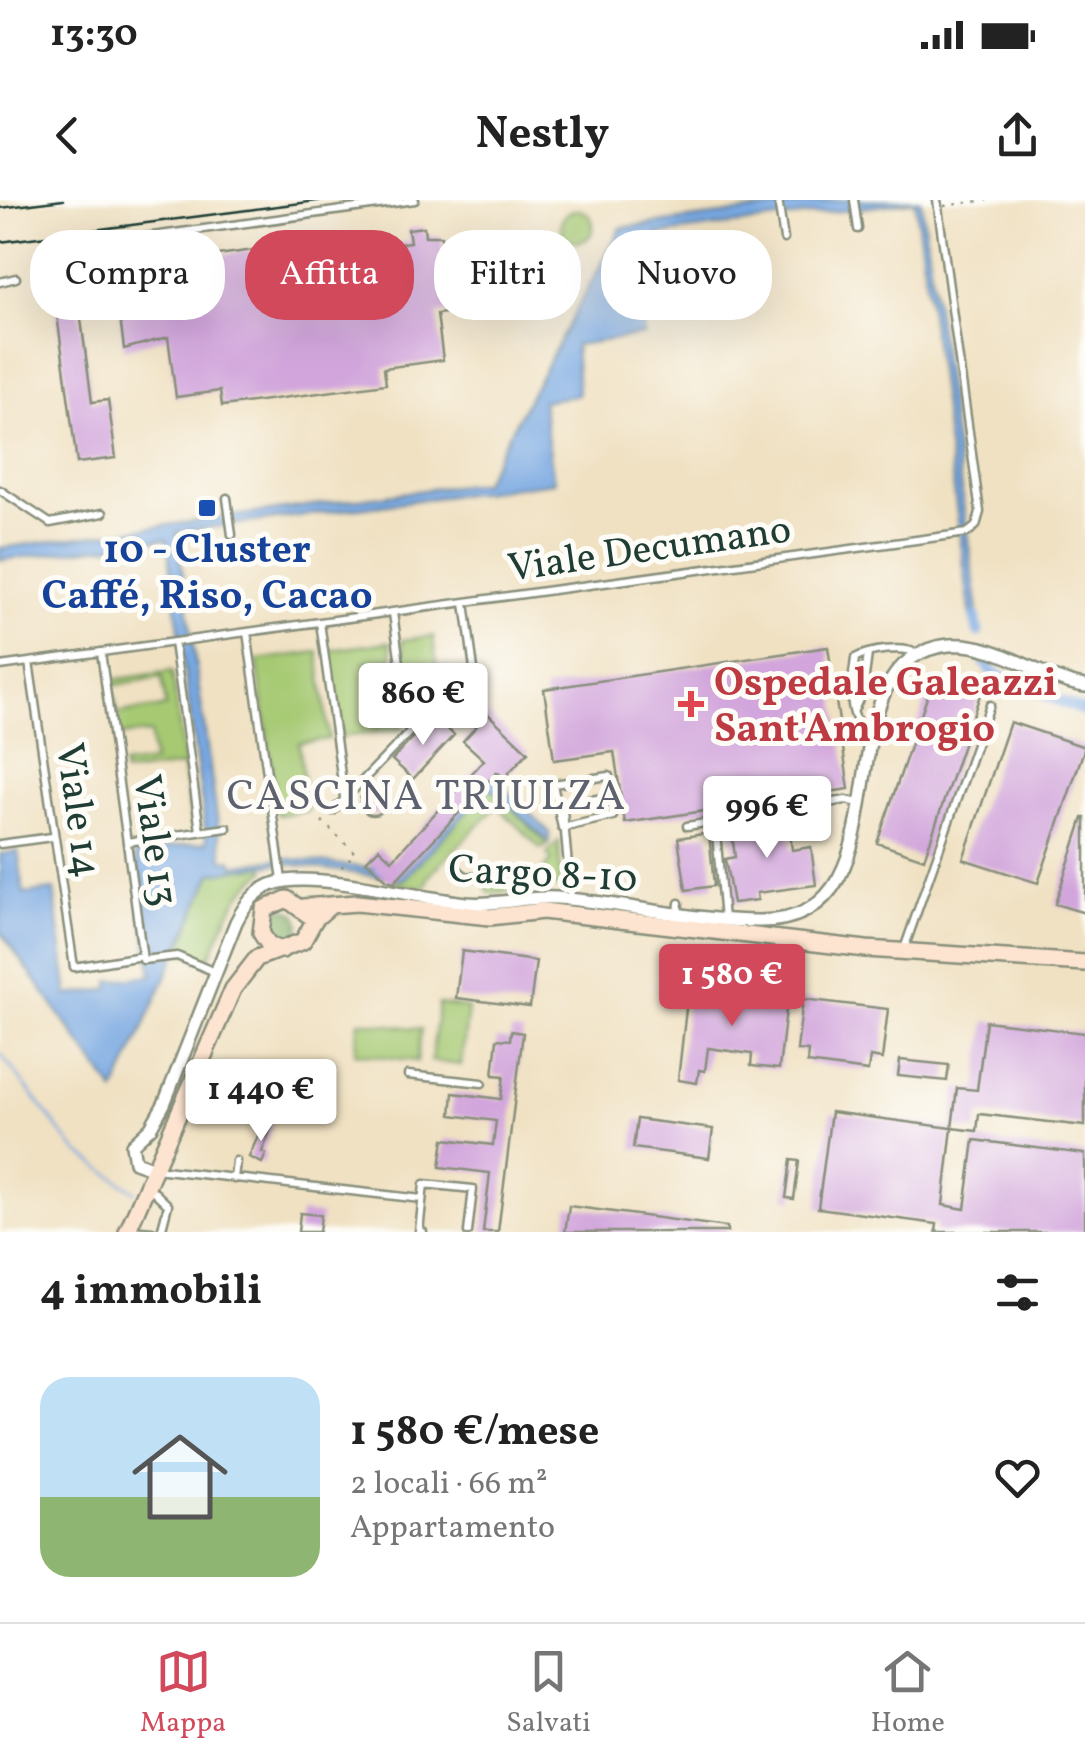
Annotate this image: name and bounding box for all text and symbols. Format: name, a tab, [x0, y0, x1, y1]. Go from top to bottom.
text: 13:30	[50, 9, 138, 62]
text: Nestly	[476, 104, 609, 167]
icon: back	[40, 108, 95, 163]
icon: share	[990, 108, 1045, 163]
chip: Compra	[30, 230, 225, 320]
chip: Affitta	[245, 230, 414, 320]
chip: Filtri	[434, 230, 581, 320]
chip: Nuovo	[601, 230, 772, 320]
marker: 10 - Cluster Caffé, Riso, Cacao	[196, 497, 218, 519]
street label: Viale Decumano	[504, 503, 795, 599]
place label: 10 - Cluster Caffé, Riso, Cacao	[41, 524, 373, 626]
place label: Ospedale Galeazzi Sant'Ambrogio	[714, 657, 1057, 759]
pin: 860 €	[353, 663, 493, 748]
text: 860 €	[381, 673, 465, 717]
marker: Ospedale Galeazzi Sant'Ambrogio	[678, 691, 704, 717]
street label: Viale 14	[39, 739, 113, 882]
district label: CASCINA TRIULZA	[226, 769, 628, 828]
street label: Viale 13	[116, 771, 190, 910]
pin: 996 €	[697, 776, 837, 861]
text: 996 €	[725, 786, 809, 830]
street label: Cargo 8-10	[447, 843, 639, 909]
pin: 1 580 €	[640, 944, 824, 1029]
text: 1 580 €	[681, 954, 783, 998]
pin: 1 440 €	[169, 1059, 353, 1144]
text: 1 440 €	[207, 1069, 315, 1113]
text: 4 immobili	[40, 1263, 262, 1322]
icon: filters	[990, 1265, 1045, 1320]
text: 1 580 €/mese	[350, 1404, 599, 1463]
icon: home	[120, 1417, 240, 1537]
icon: heart	[990, 1450, 1045, 1505]
text: 2 locali · 66 m²	[350, 1463, 548, 1507]
text: Appartamento	[350, 1507, 555, 1551]
tab: Mappa	[140, 1644, 226, 1743]
tab: Salvati	[506, 1644, 591, 1743]
tab: Home	[871, 1644, 945, 1743]

